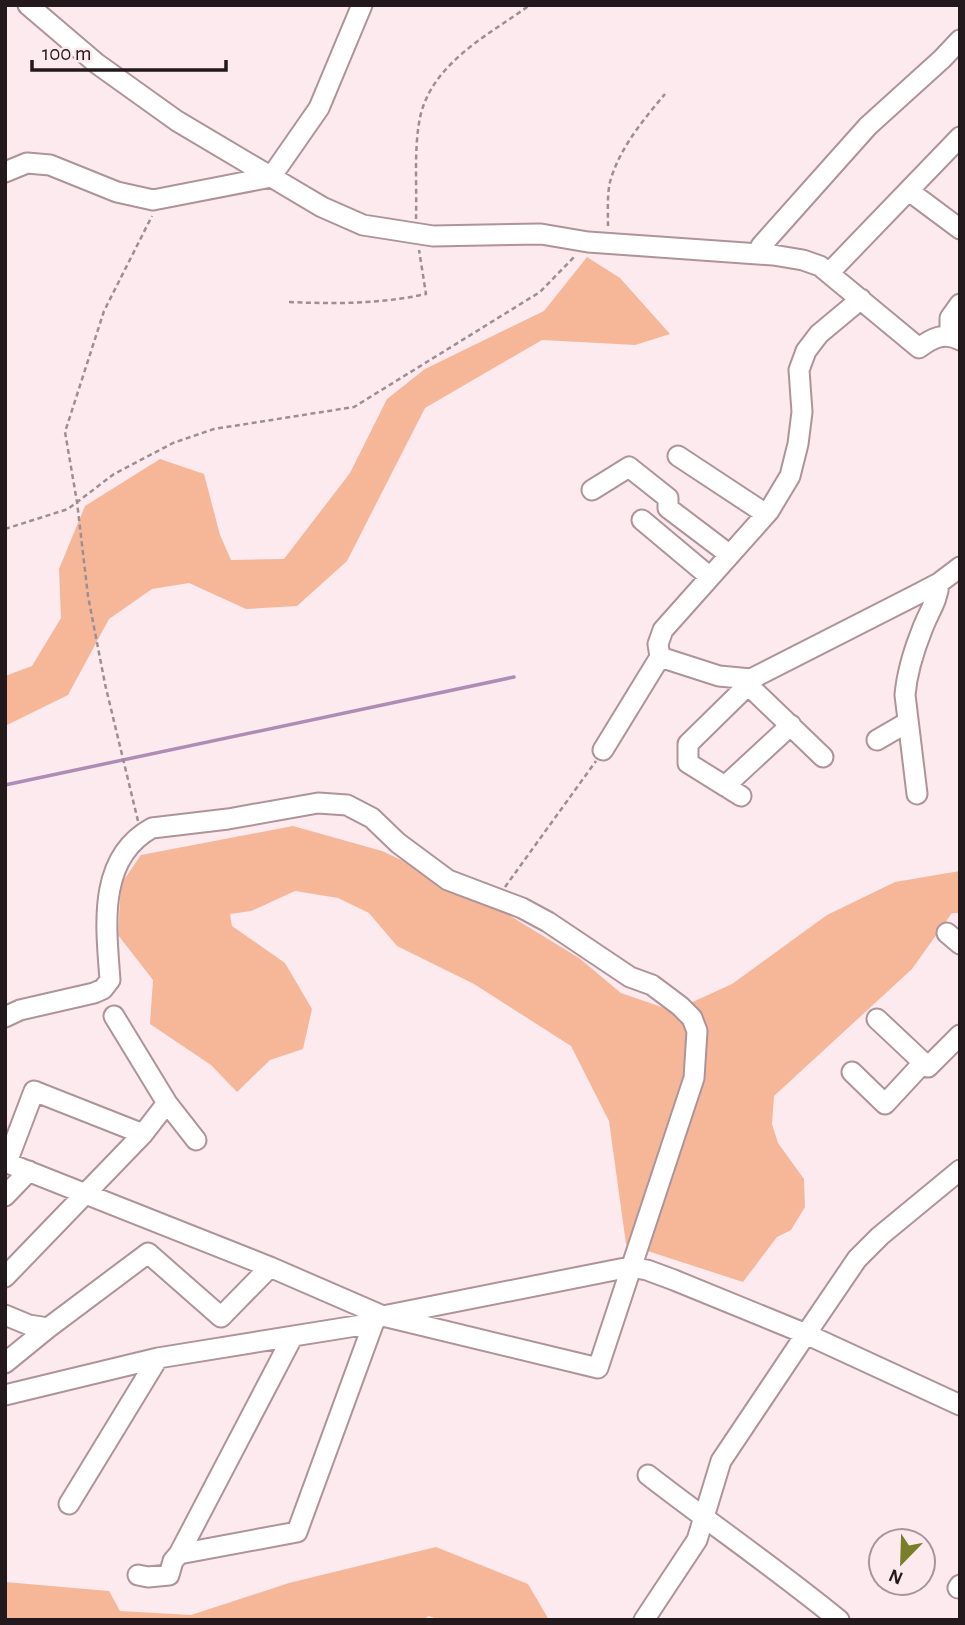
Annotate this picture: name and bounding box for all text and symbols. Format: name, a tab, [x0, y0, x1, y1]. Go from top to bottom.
scale bar	[32, 28, 226, 72]
text: 100 m	[42, 43, 92, 64]
north arrow	[867, 1527, 937, 1597]
text: N	[886, 1565, 906, 1588]

